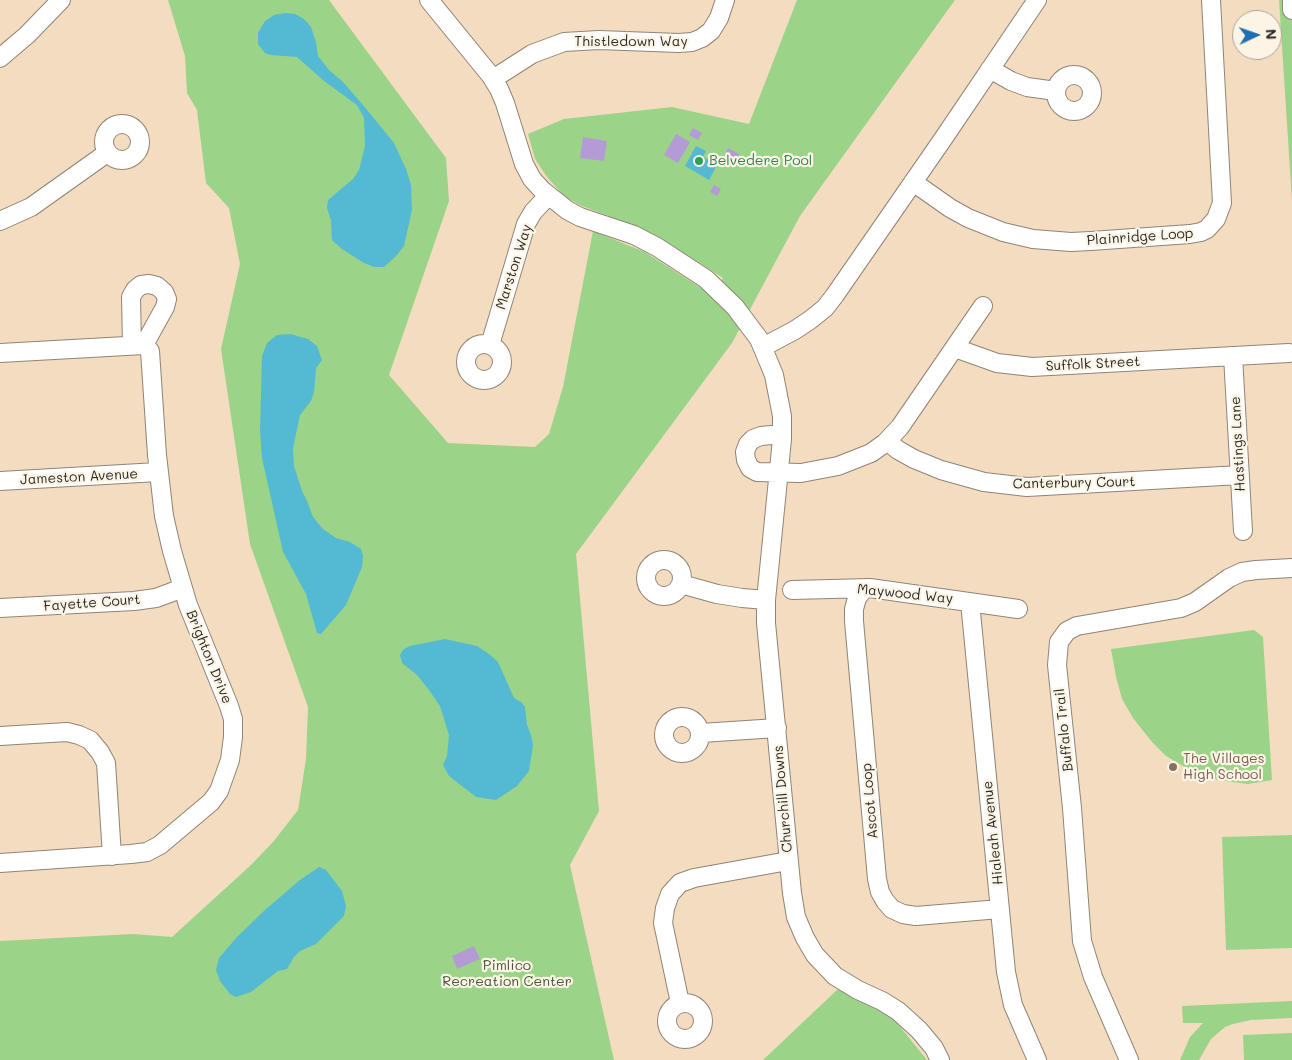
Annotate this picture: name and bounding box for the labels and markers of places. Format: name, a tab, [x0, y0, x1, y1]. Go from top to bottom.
place label: Belvedere Pool	[709, 153, 812, 169]
marker: Belvedere Pool	[693, 155, 705, 167]
place label: The Villages High School	[1183, 751, 1264, 784]
marker: The Villages High School	[1167, 761, 1179, 773]

